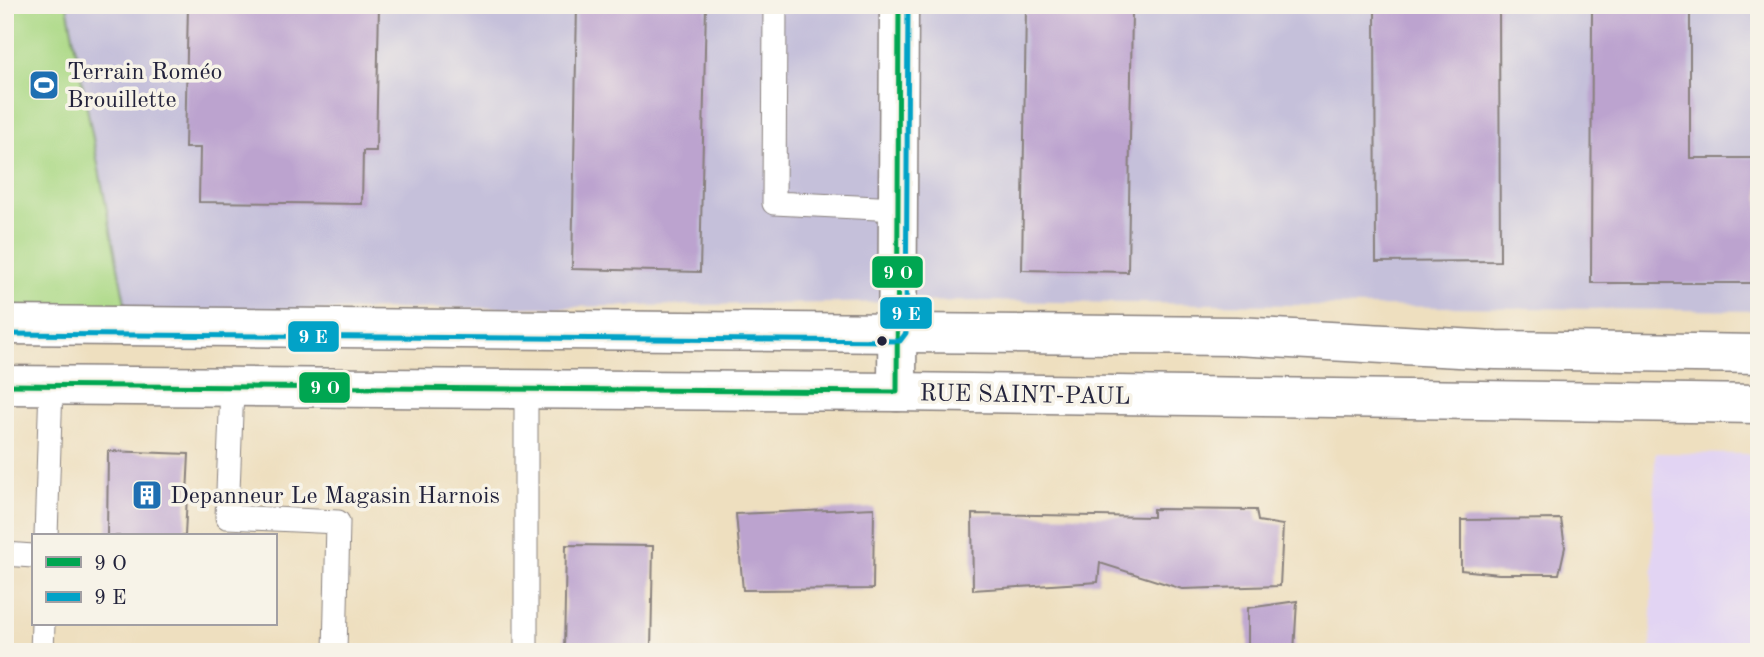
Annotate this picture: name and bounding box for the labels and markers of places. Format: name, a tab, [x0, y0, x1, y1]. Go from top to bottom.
place label: Terrain Roméo Brouillette	[67, 61, 222, 113]
sports icon: Terrain Roméo Brouillette	[27, 68, 61, 102]
unlabelled marker	[875, 334, 889, 348]
building icon: Depanneur Le Magasin Harnois	[130, 478, 164, 512]
place label: Depanneur Le Magasin Harnois	[170, 485, 500, 509]

